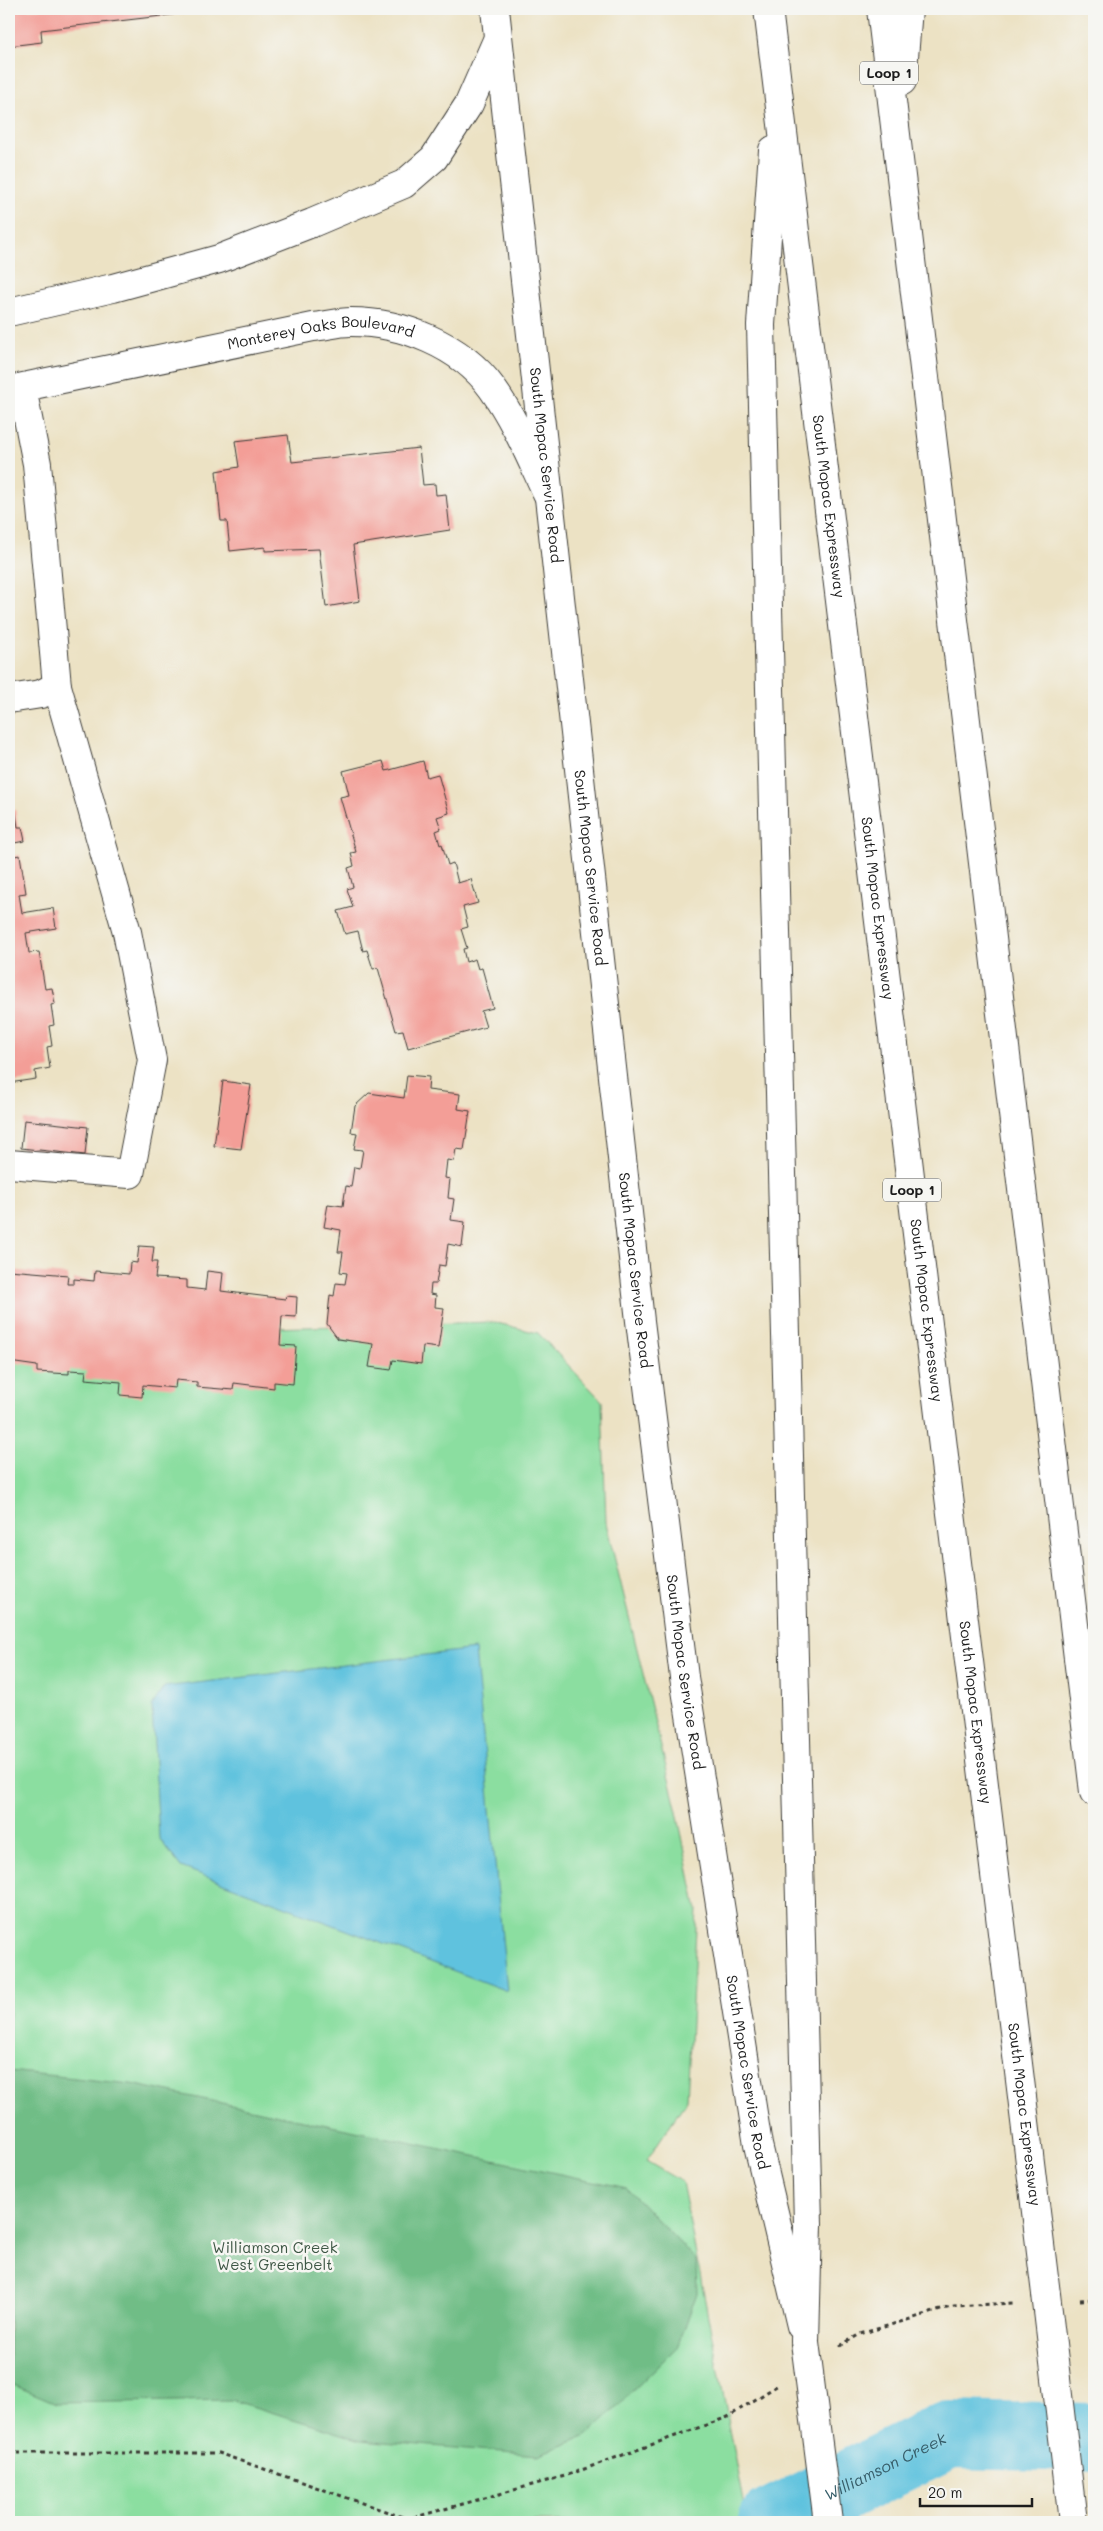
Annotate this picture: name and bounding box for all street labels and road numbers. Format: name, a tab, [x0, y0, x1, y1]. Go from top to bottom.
road number: Loop 1	[860, 62, 918, 84]
street label: Monterey Oaks Boulevard	[225, 311, 417, 354]
street label: South Mopac Service Road	[526, 366, 567, 564]
street label: South Mopac Expressway	[808, 413, 851, 599]
street label: South Mopac Service Road	[570, 769, 612, 967]
street label: South Mopac Expressway	[857, 816, 899, 1001]
street label: South Mopac Service Road	[615, 1171, 657, 1369]
road number: Loop 1	[883, 1178, 941, 1202]
street label: South Mopac Expressway	[906, 1218, 948, 1403]
street label: South Mopac Service Road	[662, 1573, 709, 1771]
street label: South Mopac Expressway	[955, 1620, 997, 1805]
street label: South Mopac Service Road	[722, 1973, 774, 2171]
street label: South Mopac Expressway	[1004, 2022, 1046, 2207]

